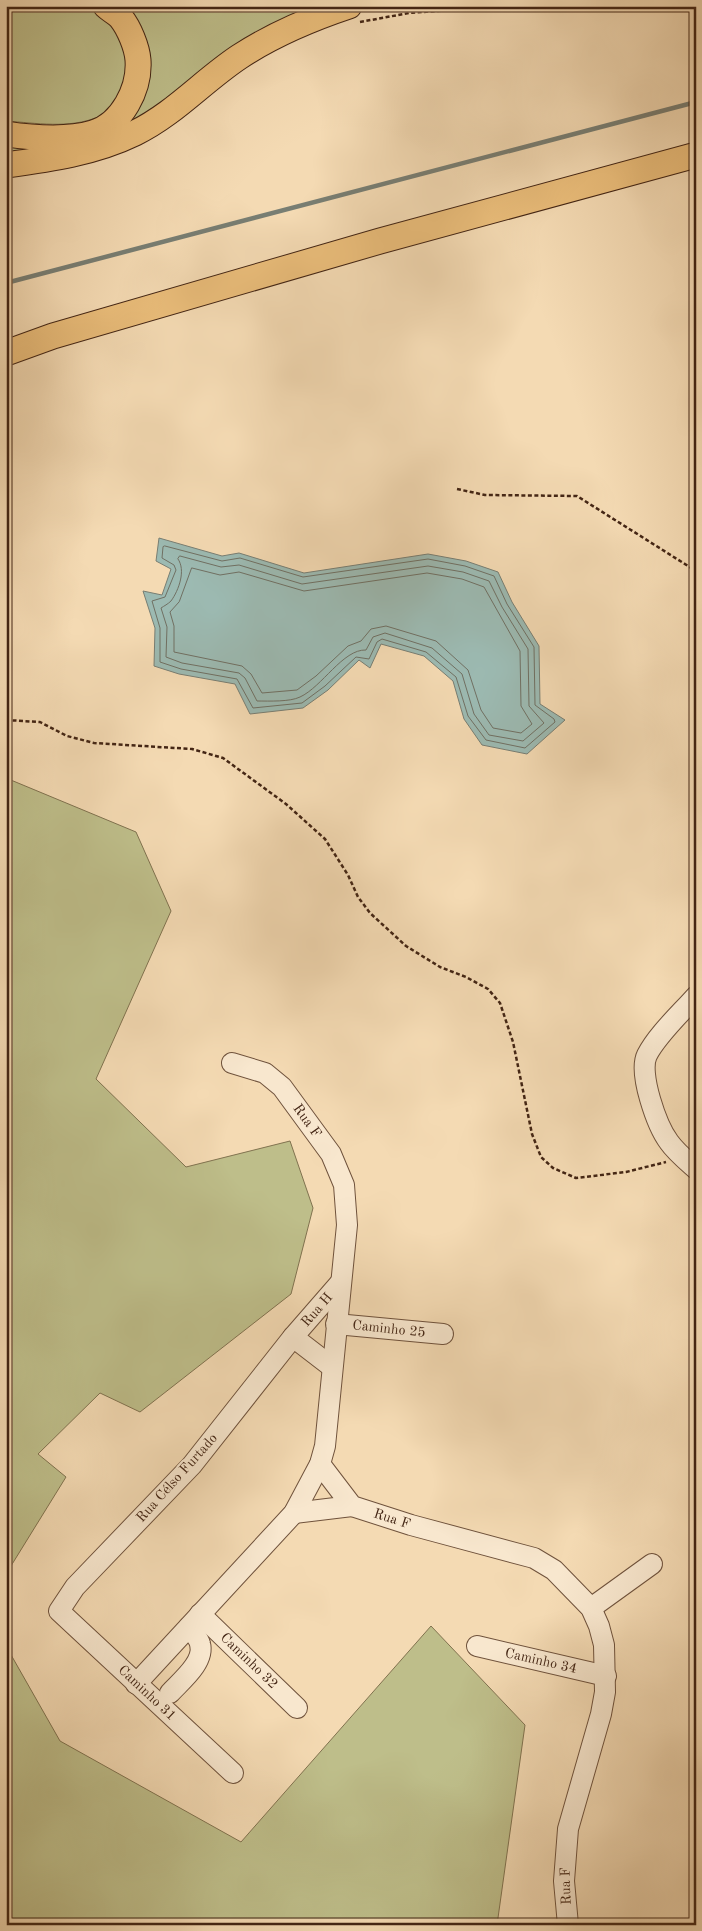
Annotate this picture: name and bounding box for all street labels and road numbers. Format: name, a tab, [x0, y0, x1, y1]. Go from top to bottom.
street label: Rua F	[290, 1102, 324, 1140]
street label: Rua H	[299, 1291, 335, 1329]
street label: Caminho 25	[352, 1318, 426, 1340]
street label: Rua Célso Furtado	[134, 1431, 220, 1525]
street label: Rua F	[372, 1507, 412, 1531]
street label: Caminho 32	[218, 1630, 280, 1692]
street label: Caminho 34	[504, 1646, 578, 1676]
street label: Caminho 31	[115, 1663, 179, 1723]
street label: Rua F	[558, 1867, 574, 1905]

